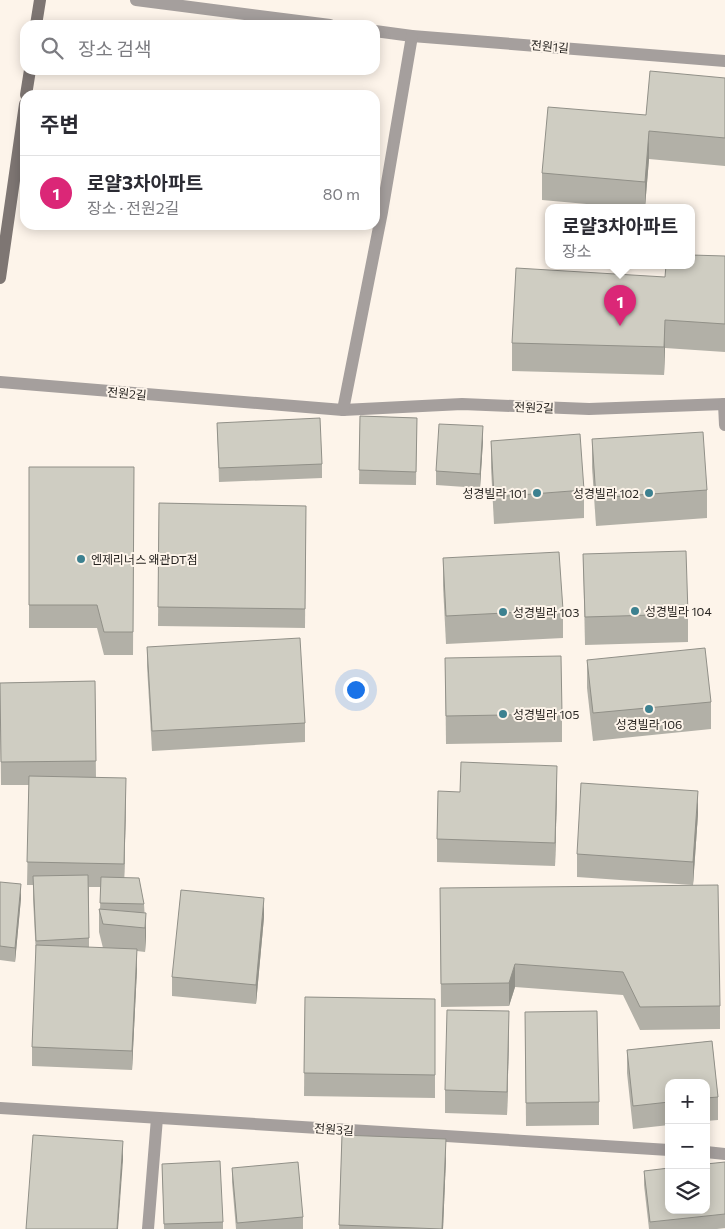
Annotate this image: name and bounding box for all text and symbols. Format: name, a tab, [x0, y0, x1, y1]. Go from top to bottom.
search box	[20, 20, 380, 75]
icon: search	[38, 34, 66, 62]
text: 장소 검색	[78, 37, 152, 60]
street label: 전원1길	[530, 37, 570, 55]
text: 주변	[40, 111, 79, 136]
text: 로얄3차아파트	[87, 171, 203, 194]
text: 1	[52, 184, 60, 203]
text: 80 m	[323, 184, 360, 203]
text: 장소 · 전원2길	[87, 198, 179, 217]
popup	[545, 204, 695, 269]
text: 로얄3차아파트	[562, 214, 678, 237]
text: 장소	[562, 241, 591, 260]
pin: 1	[604, 285, 636, 326]
street label: 전원2길	[107, 384, 147, 402]
street label: 전원2길	[514, 399, 554, 415]
place label: 성경빌라 101	[462, 486, 527, 500]
place label: 성경빌라 102	[573, 486, 639, 500]
marker: 성경빌라 101	[531, 487, 543, 499]
marker: 성경빌라 102	[643, 487, 655, 499]
place label: 엔제리너스 왜관DT점	[91, 552, 198, 566]
marker: 엔제리너스 왜관DT점	[75, 553, 87, 565]
place label: 성경빌라 104	[645, 604, 712, 618]
place label: 성경빌라 103	[513, 605, 579, 619]
marker: 성경빌라 104	[629, 605, 641, 617]
marker: 성경빌라 103	[497, 606, 509, 618]
your location	[343, 677, 369, 703]
marker: 성경빌라 106	[643, 703, 655, 715]
place label: 성경빌라 105	[513, 707, 579, 721]
marker: 성경빌라 105	[497, 708, 509, 720]
place label: 성경빌라 106	[616, 717, 682, 731]
map controls	[665, 1079, 710, 1214]
button: +	[665, 1079, 710, 1124]
street label: 전원3길	[314, 1121, 354, 1137]
button: −	[665, 1124, 710, 1169]
button: layers	[665, 1169, 710, 1214]

